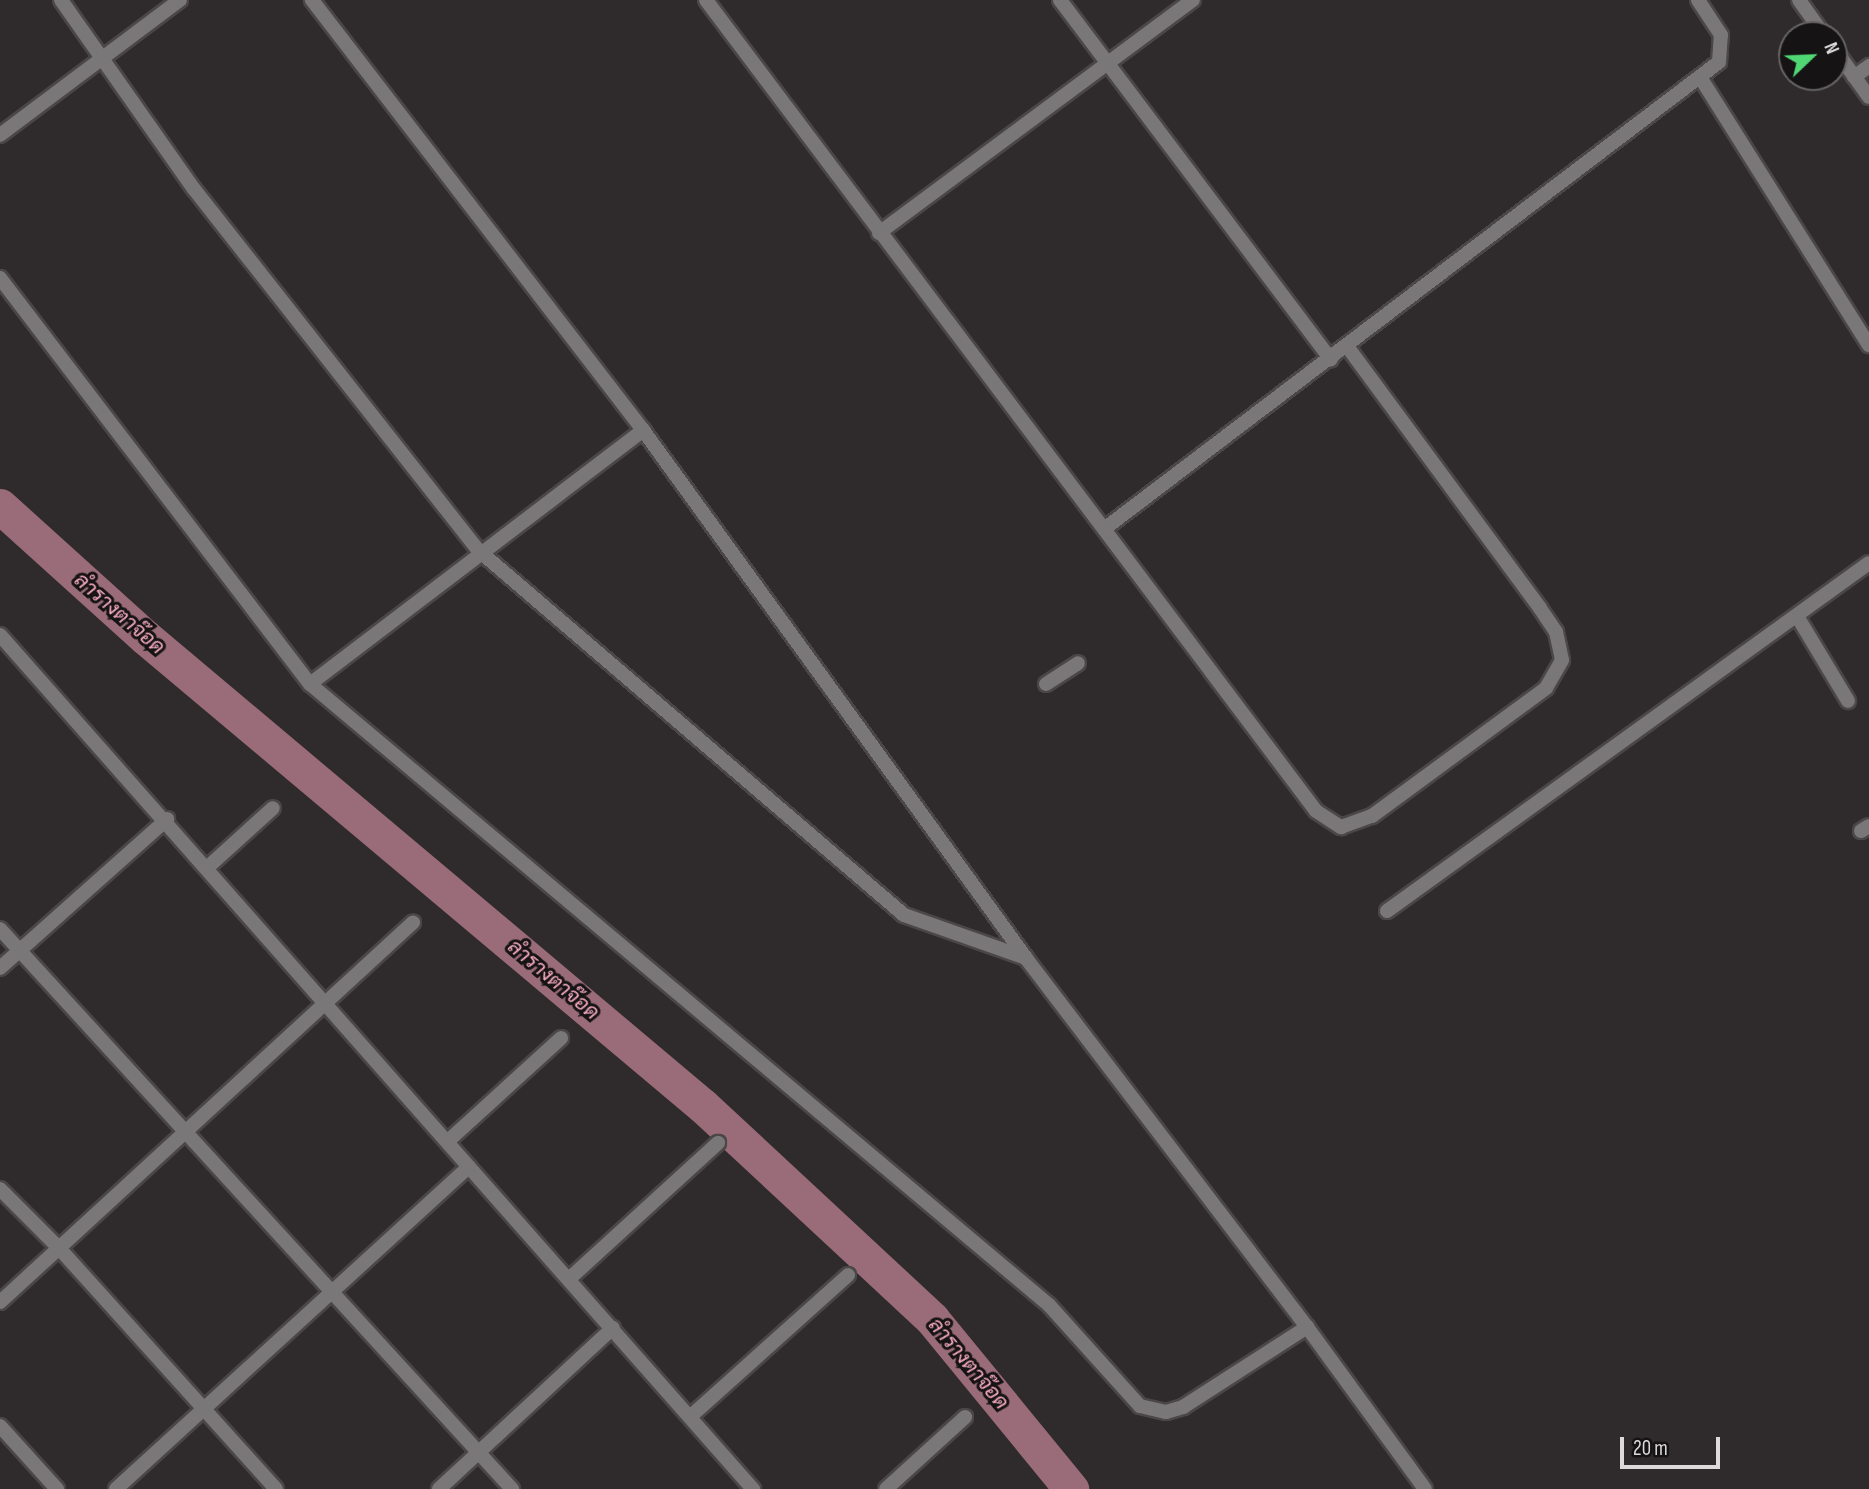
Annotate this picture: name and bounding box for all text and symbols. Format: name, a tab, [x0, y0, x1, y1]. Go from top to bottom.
north arrow	[1778, 21, 1848, 91]
text: N	[1818, 39, 1844, 58]
water label: ลำรางตาจ๊อด	[69, 568, 169, 660]
water label: ลำรางตาจ๊อด	[502, 934, 604, 1026]
water label: ลำรางตาจ๊อด	[922, 1313, 1014, 1415]
scale bar	[1624, 1422, 1724, 1466]
text: 20 m	[1633, 1436, 1668, 1461]

